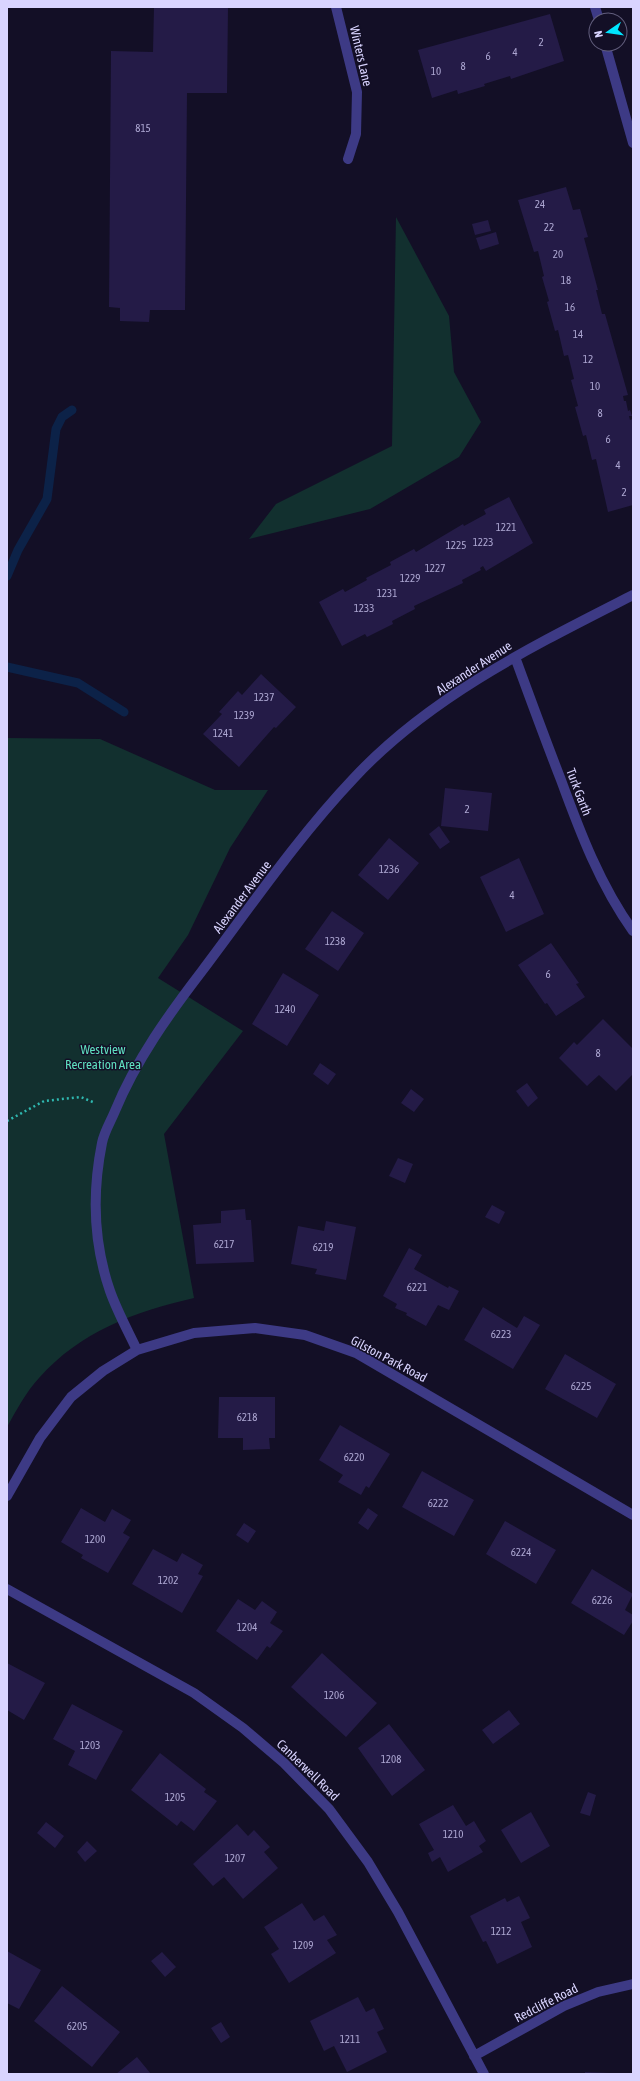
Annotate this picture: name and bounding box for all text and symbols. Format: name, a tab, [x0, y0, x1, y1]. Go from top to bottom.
north arrow	[588, 12, 628, 52]
street label: Winters Lane	[347, 24, 375, 88]
text: N	[592, 30, 605, 39]
house number: 2	[538, 36, 544, 48]
house number: 4	[512, 46, 518, 58]
house number: 6	[485, 50, 491, 62]
house number: 8	[460, 60, 466, 72]
house number: 10	[431, 65, 441, 77]
house number: 815	[135, 122, 151, 134]
house number: 24	[535, 198, 545, 210]
house number: 22	[544, 221, 554, 233]
house number: 20	[553, 248, 563, 260]
house number: 18	[561, 274, 571, 286]
house number: 16	[565, 301, 575, 313]
house number: 14	[573, 328, 583, 340]
house number: 12	[583, 353, 593, 365]
house number: 10	[590, 380, 600, 392]
house number: 8	[597, 407, 603, 419]
house number: 6	[605, 433, 611, 445]
house number: 4	[615, 459, 621, 471]
house number: 2	[621, 486, 627, 498]
house number: 1221	[496, 521, 516, 533]
house number: 1223	[473, 536, 493, 548]
house number: 1225	[446, 539, 466, 551]
house number: 1227	[425, 562, 445, 574]
house number: 1229	[400, 572, 420, 584]
house number: 1231	[377, 587, 397, 599]
house number: 1233	[354, 602, 374, 614]
street label: Alexander Avenue	[434, 638, 515, 698]
house number: 1237	[254, 691, 274, 703]
house number: 1239	[234, 709, 254, 721]
house number: 1241	[213, 727, 233, 739]
street label: Turk Garth	[563, 766, 595, 818]
house number: 2	[464, 803, 470, 815]
street label: Alexander Avenue	[210, 858, 274, 936]
house number: 1236	[379, 863, 399, 875]
house number: 4	[509, 889, 515, 901]
house number: 1238	[325, 935, 345, 947]
house number: 6	[545, 968, 551, 980]
house number: 1240	[275, 1003, 295, 1015]
park label: Westview Recreation Area	[65, 1042, 141, 1072]
house number: 8	[595, 1047, 601, 1059]
house number: 6217	[214, 1238, 234, 1250]
house number: 6219	[313, 1241, 333, 1253]
house number: 6221	[407, 1281, 427, 1293]
house number: 6223	[491, 1328, 511, 1340]
street label: Gilston Park Road	[348, 1333, 430, 1385]
house number: 6225	[571, 1380, 591, 1392]
house number: 6218	[237, 1411, 257, 1423]
house number: 6220	[344, 1451, 364, 1463]
house number: 6222	[428, 1497, 448, 1509]
house number: 1200	[85, 1533, 105, 1545]
house number: 6224	[511, 1546, 531, 1558]
house number: 1202	[158, 1574, 178, 1586]
house number: 6226	[592, 1594, 612, 1606]
house number: 1204	[237, 1621, 257, 1633]
house number: 1206	[324, 1689, 344, 1701]
street label: Canberwell Road	[274, 1736, 342, 1804]
house number: 1203	[80, 1739, 100, 1751]
house number: 1208	[381, 1753, 401, 1765]
house number: 1205	[165, 1791, 185, 1803]
house number: 1210	[443, 1828, 463, 1840]
house number: 1207	[225, 1852, 245, 1864]
house number: 1212	[491, 1925, 511, 1937]
house number: 1209	[293, 1939, 313, 1951]
street label: Redcliffe Road	[512, 1981, 580, 2025]
house number: 6205	[67, 2020, 87, 2032]
house number: 1211	[340, 2033, 360, 2045]

